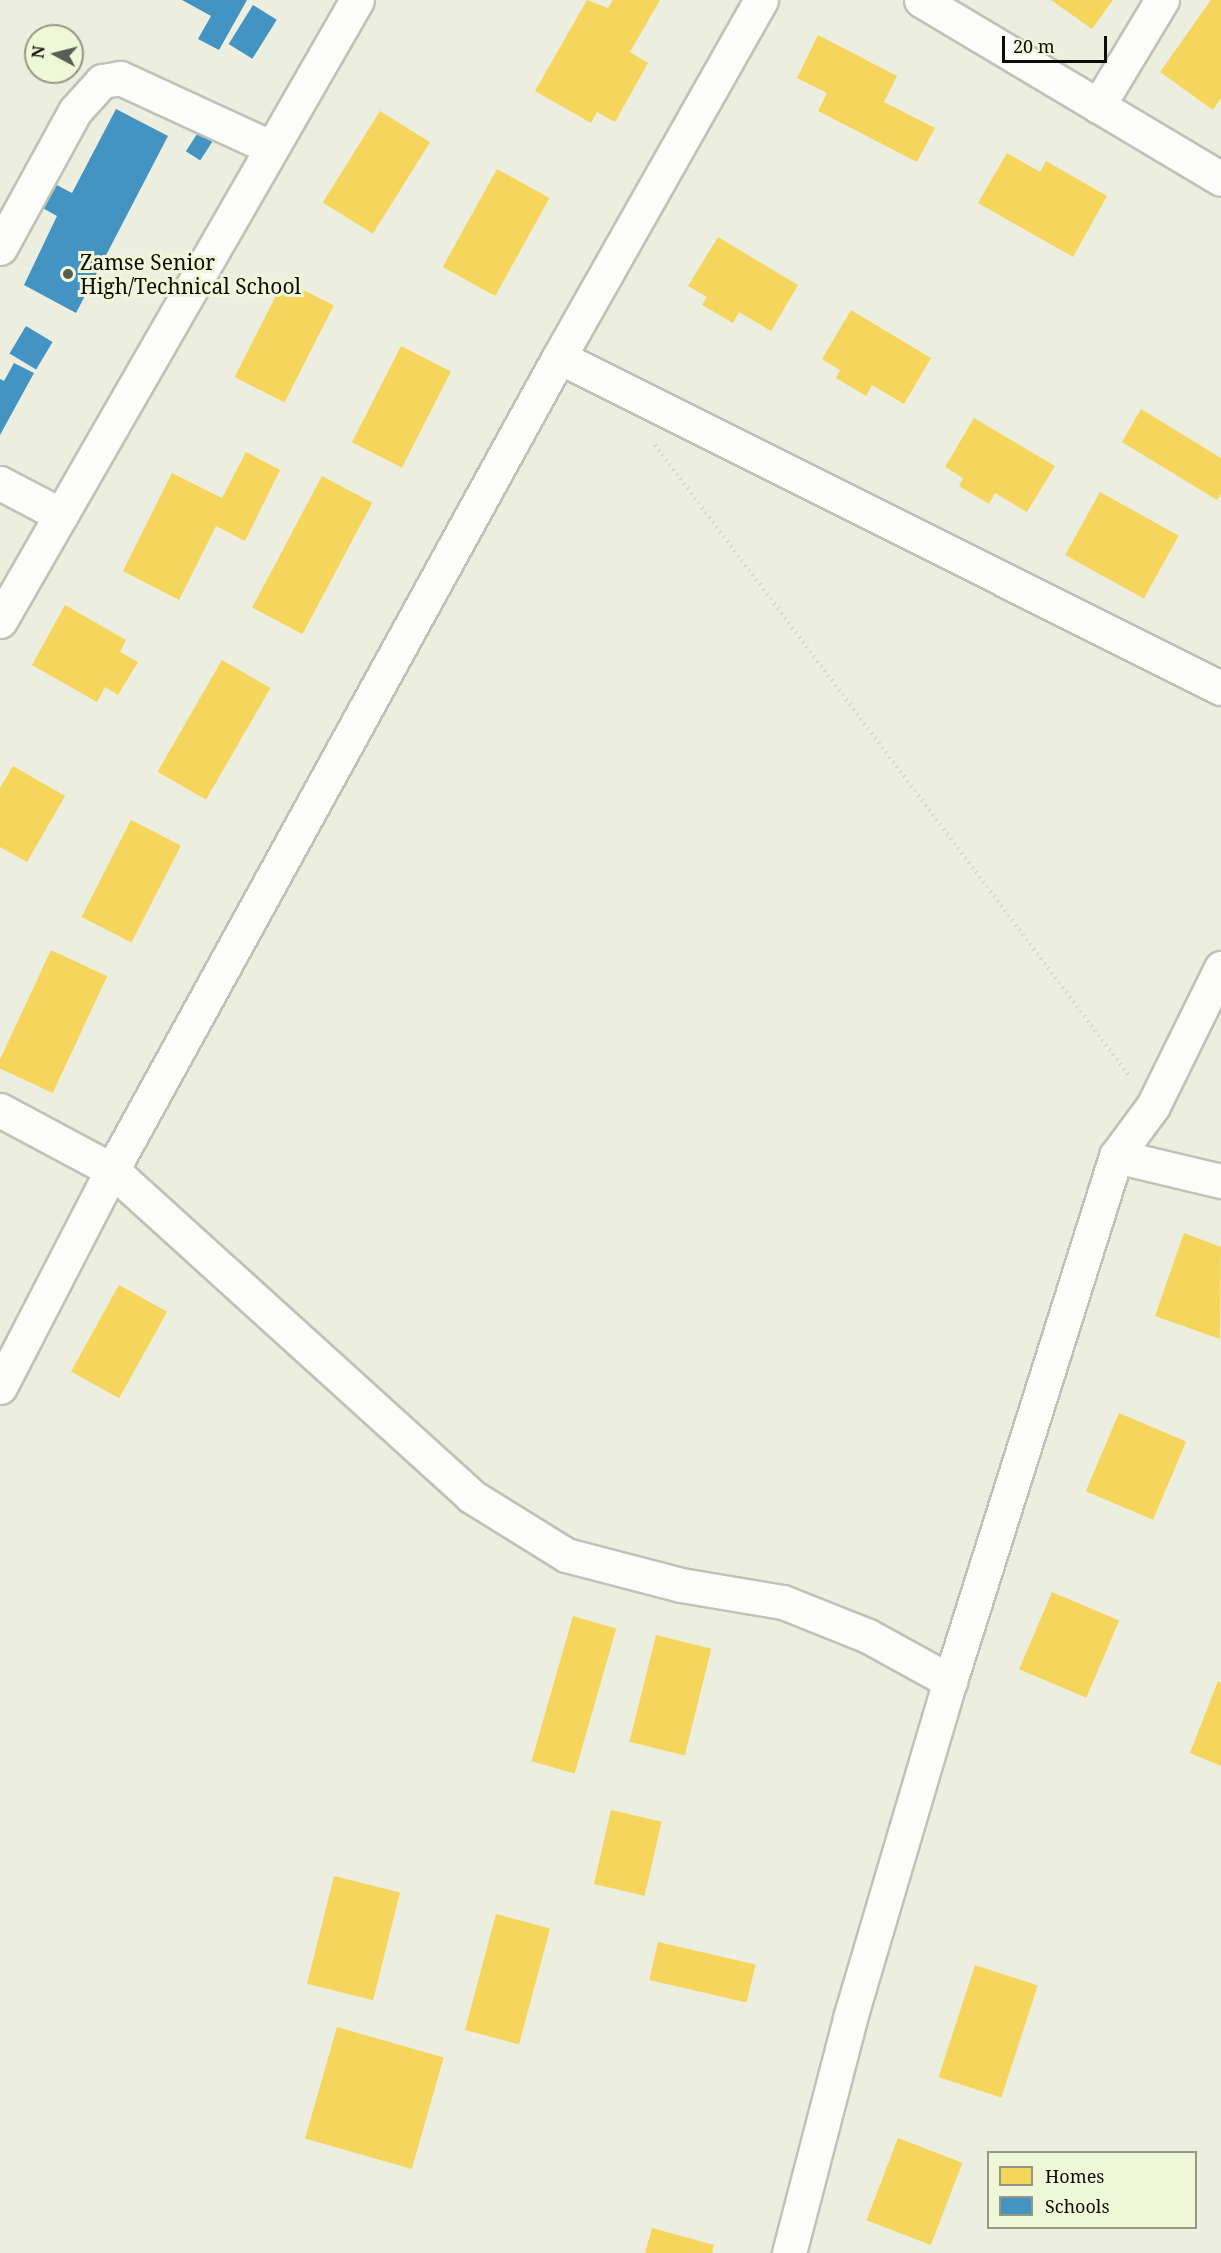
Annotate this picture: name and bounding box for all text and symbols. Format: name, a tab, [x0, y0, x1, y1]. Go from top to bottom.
north arrow	[24, 24, 84, 84]
scale bar	[1005, 24, 1110, 62]
text: 20 m	[1013, 34, 1055, 58]
text: N	[26, 44, 50, 60]
place label: Zamse Senior High/Technical School	[80, 249, 301, 299]
marker: Zamse Senior High/Technical School	[61, 267, 75, 281]
legend	[987, 2151, 1197, 2229]
text: Homes	[1045, 2164, 1104, 2188]
text: Schools	[1045, 2194, 1110, 2218]

